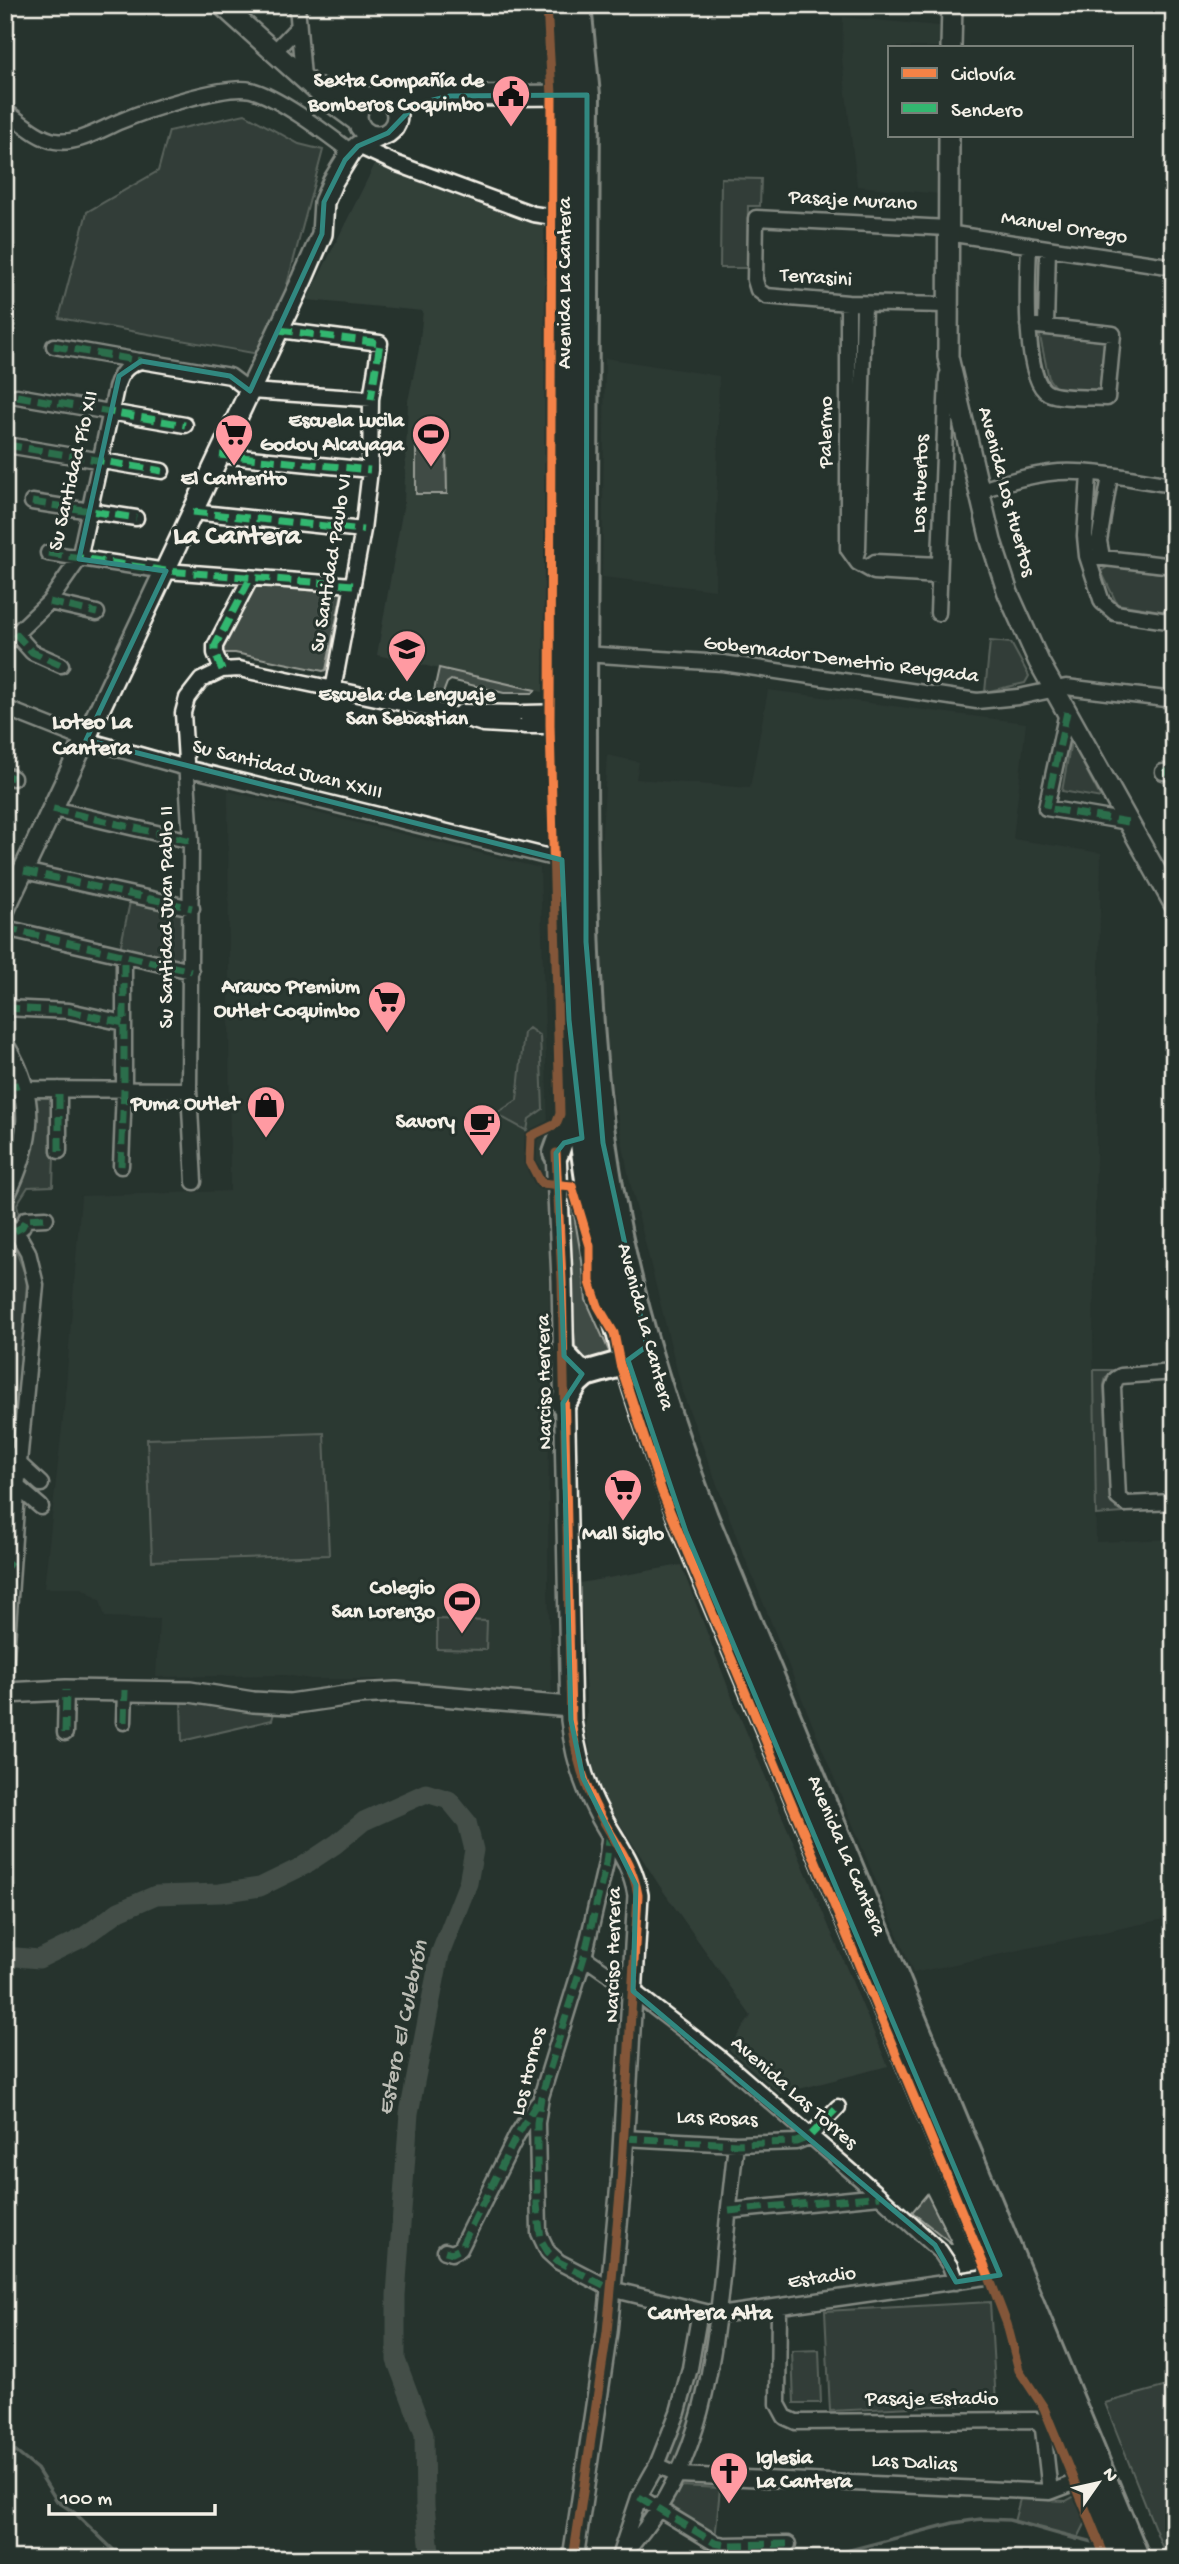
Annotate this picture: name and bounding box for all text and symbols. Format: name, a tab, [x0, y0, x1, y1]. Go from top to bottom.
legend	[888, 46, 1134, 136]
text: Ciclovía	[951, 64, 1016, 89]
place label: Sexta Compañía de Bomberos Coquimbo	[307, 70, 485, 119]
public building icon: Sexta Compañía de Bomberos Coquimbo	[490, 73, 532, 128]
text: Sendero	[951, 100, 1023, 125]
street label: Pasaje Murano	[787, 186, 918, 218]
street label: Avenida La Cantera	[554, 196, 579, 369]
street label: Manuel Orrego	[999, 207, 1129, 251]
street label: Terrasini	[778, 264, 853, 294]
street label: Su Santidad Pío XII	[44, 389, 106, 553]
street label: Palermo	[815, 396, 840, 469]
street label: Avenida Los Huertos	[970, 404, 1040, 581]
place label: Escuela Lucila Godoy Alcayaga	[260, 410, 405, 459]
supermarket icon: El Canterito	[213, 412, 255, 467]
sports icon: Escuela Lucila Godoy Alcayaga	[410, 413, 452, 468]
street label: Los Huertos	[908, 433, 936, 534]
place label: El Canterito	[181, 468, 287, 493]
street label: Su Santidad Paulo VI	[307, 472, 359, 654]
district label: La Cantera	[173, 521, 302, 554]
school or university icon: Escuela de Lenguaje San Sebastian	[386, 628, 428, 683]
street label: Gobernador Demetrio Reygada	[702, 632, 981, 690]
place label: Escuela de Lenguaje San Sebastian	[319, 684, 497, 733]
district label: Loteo La Cantera	[52, 710, 133, 763]
street label: Su Santidad Juan XXIII	[189, 735, 385, 807]
street label: Su Santidad Juan Pablo II	[156, 806, 181, 1028]
place label: Arauco Premium Outlet Coquimbo	[214, 976, 360, 1025]
supermarket icon: Arauco Premium Outlet Coquimbo	[366, 979, 408, 1034]
shop icon: Puma Outlet	[245, 1084, 287, 1139]
place label: Puma Outlet	[130, 1093, 241, 1118]
cafe icon: Savory	[461, 1102, 503, 1157]
place label: Savory	[396, 1111, 456, 1136]
street label: Avenida La Cantera	[610, 1241, 679, 1414]
street label: Narciso Herrera	[532, 1313, 560, 1450]
supermarket icon: Mall Siglo	[602, 1467, 644, 1522]
place label: Mall Siglo	[582, 1523, 664, 1548]
place label: Colegio San Lorenzo	[332, 1577, 435, 1626]
sports icon: Colegio San Lorenzo	[441, 1580, 483, 1635]
street label: Avenida La Cantera	[800, 1772, 891, 1941]
street label: Narciso Herrera	[601, 1886, 629, 2023]
water label: Estero El Culebrón	[372, 1937, 436, 2118]
street label: Los Hornos	[507, 2024, 553, 2119]
street label: Avenida Las Torres	[724, 2032, 863, 2157]
street label: Las Rosas	[676, 2106, 759, 2134]
street label: Estadio	[786, 2262, 858, 2296]
district label: Cantera Alta	[648, 2301, 774, 2328]
street label: Pasaje Estadio	[864, 2388, 999, 2413]
place label: Iglesia La Cantera	[756, 2447, 853, 2496]
north arrow	[1064, 2448, 1134, 2518]
street label: Las Dalias	[870, 2449, 959, 2479]
church icon: Iglesia La Cantera	[708, 2450, 750, 2505]
text: N	[1096, 2464, 1122, 2487]
scale bar	[49, 2473, 215, 2517]
text: 100 m	[59, 2488, 112, 2513]

